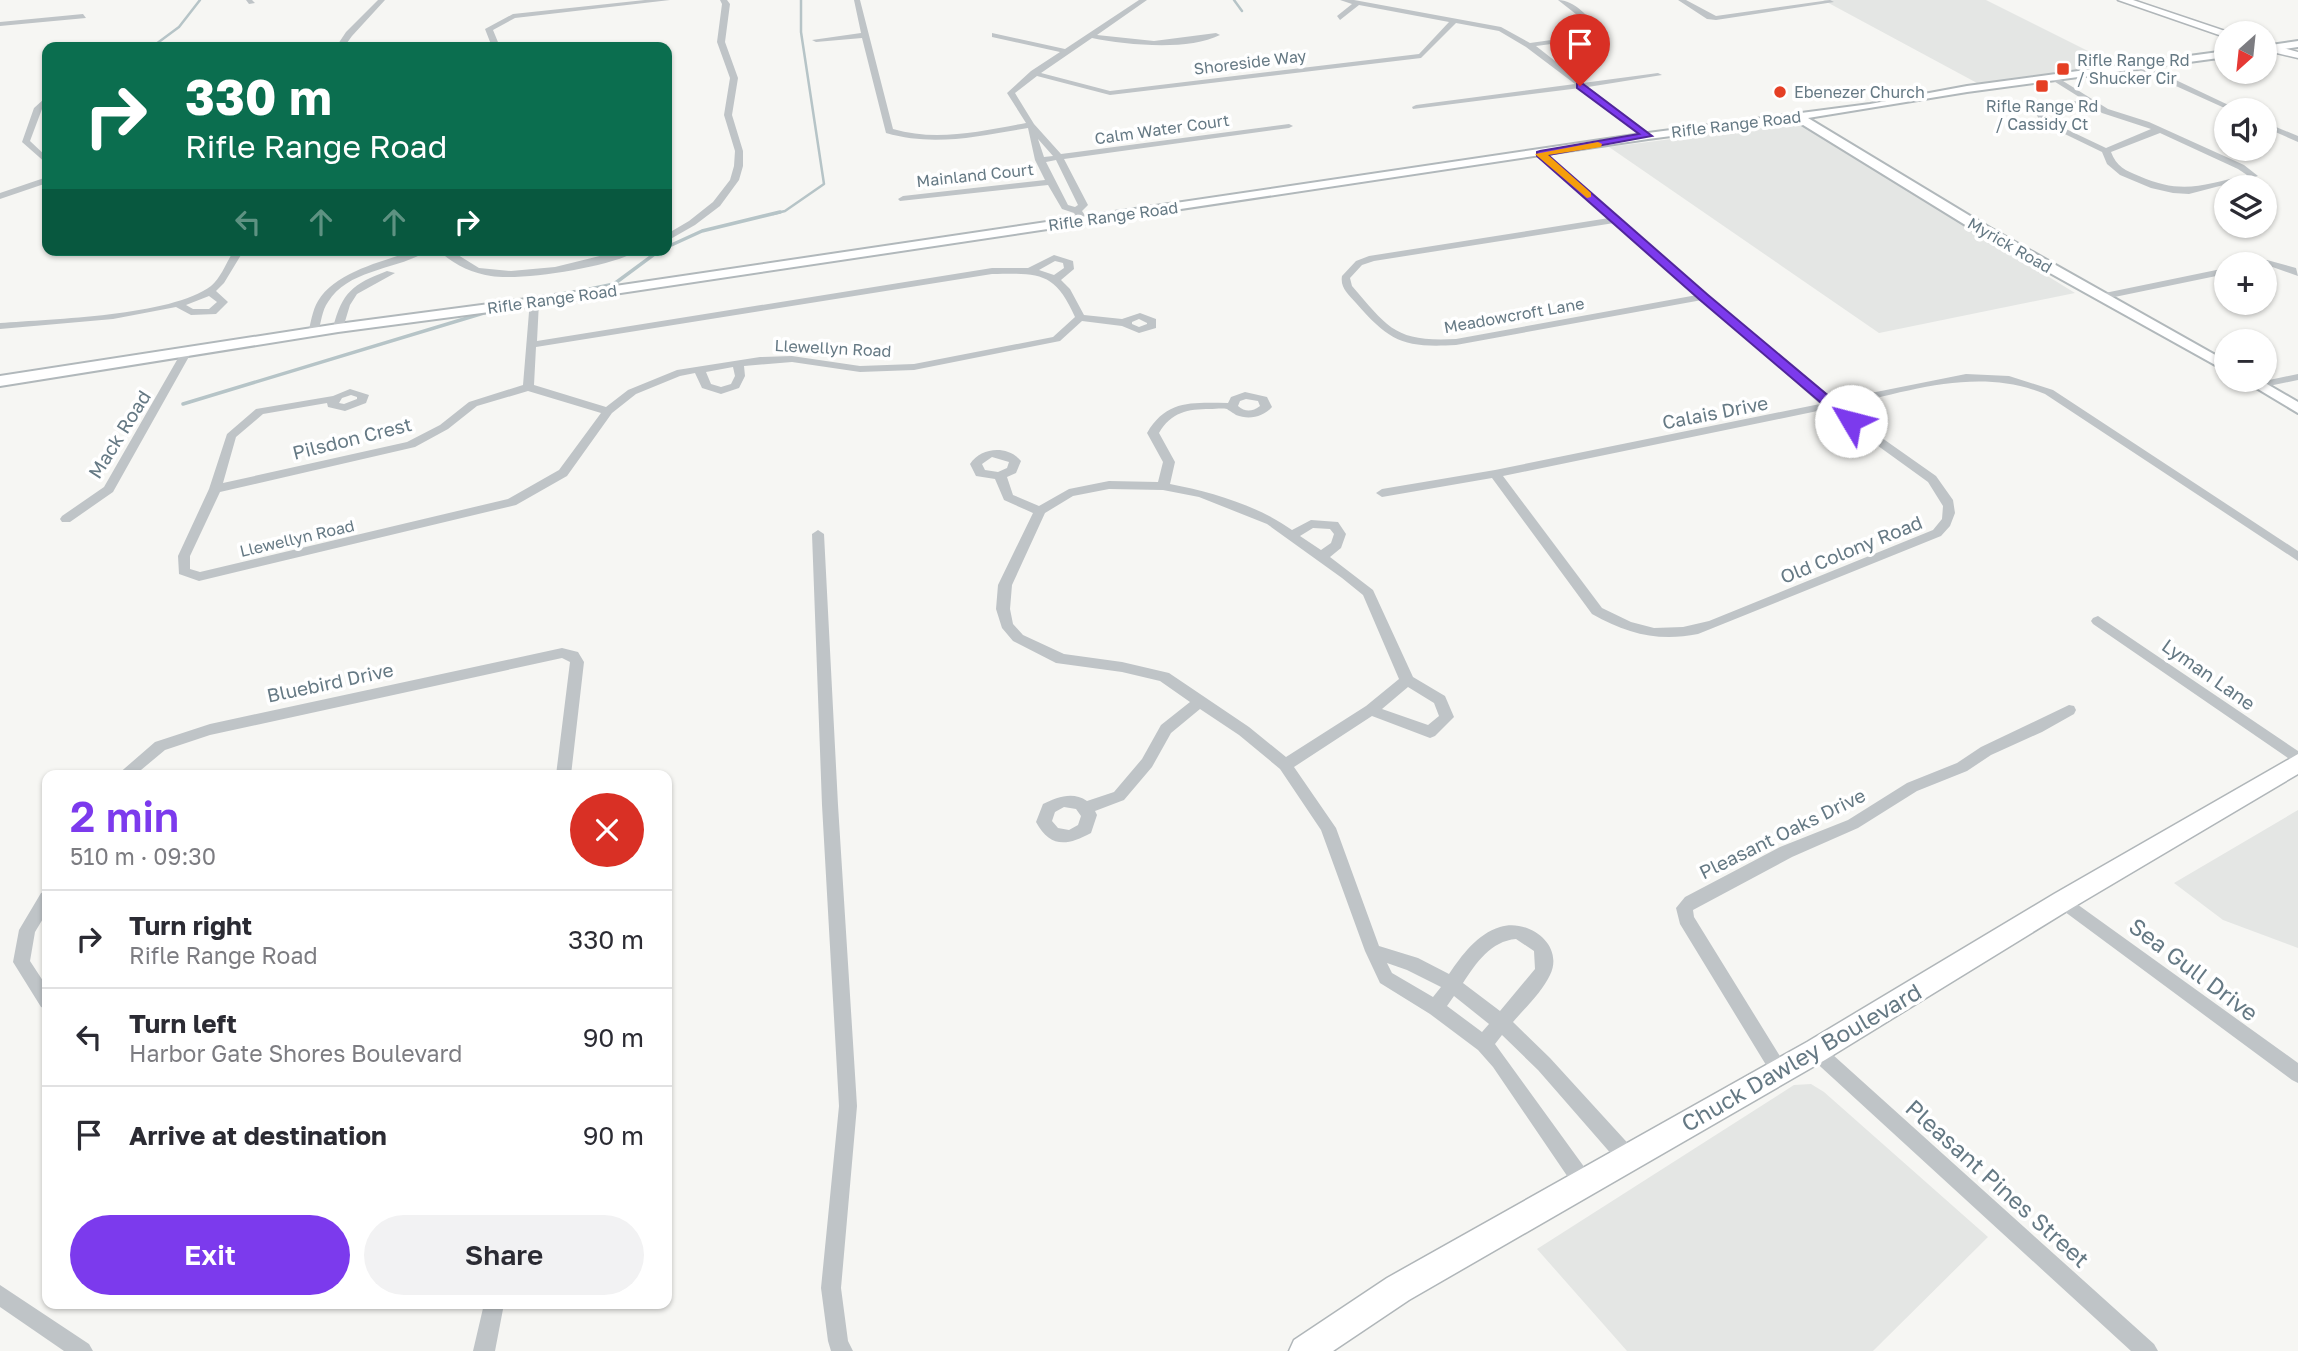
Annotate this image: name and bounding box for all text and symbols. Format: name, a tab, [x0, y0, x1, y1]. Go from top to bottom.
pin	[1550, 14, 1610, 86]
north arrow	[2214, 21, 2277, 84]
map controls	[2214, 21, 2277, 392]
icon: arrive	[1561, 25, 1599, 63]
street label: Shoreside Way	[1193, 45, 1307, 79]
place label: Rifle Range Rd / Shucker Cir	[2077, 50, 2190, 88]
marker: Rifle Range Rd / Shucker Cir	[2055, 61, 2071, 77]
text: 330 m	[185, 67, 332, 126]
icon: right	[70, 70, 161, 161]
marker: Rifle Range Rd / Cassidy Ct	[2034, 78, 2050, 94]
place label: Ebenezer Church	[1794, 82, 1925, 102]
marker: Ebenezer Church	[1772, 84, 1788, 100]
place label: Rifle Range Rd / Cassidy Ct	[1986, 96, 2098, 134]
button: sound	[2214, 98, 2277, 161]
street label: Rifle Range Road	[1670, 106, 1802, 142]
street label: Calm Water Court	[1093, 110, 1231, 148]
text: Rifle Range Road	[185, 127, 447, 165]
street label: Mainland Court	[915, 159, 1035, 191]
button: layers	[2214, 175, 2277, 238]
street label: Rifle Range Road	[1047, 197, 1179, 235]
icon: left	[229, 203, 267, 241]
icon: ahead	[302, 203, 340, 241]
icon: ahead	[375, 203, 413, 241]
icon: right	[448, 203, 486, 241]
street label: Myrick Road	[1964, 213, 2056, 277]
button: +	[2214, 252, 2277, 315]
street label: Rifle Range Road	[486, 280, 618, 318]
street label: Meadowcroft Lane	[1442, 293, 1586, 337]
button: −	[2214, 329, 2277, 392]
street label: Llewellyn Road	[774, 335, 892, 361]
position arrow	[1814, 384, 1888, 458]
street label: Mack Road	[83, 386, 155, 482]
street label: Calais Drive	[1660, 390, 1770, 434]
street label: Pilsdon Crest	[290, 412, 414, 464]
street label: Old Colony Road	[1777, 510, 1925, 588]
street label: Llewellyn Road	[238, 515, 356, 561]
street label: Lyman Lane	[2158, 633, 2260, 715]
street label: Bluebird Drive	[265, 657, 395, 707]
street label: Pleasant Oaks Drive	[1695, 783, 1869, 883]
text: 2 min	[70, 791, 179, 841]
button: close	[570, 793, 644, 867]
text: 510 m · 09:30	[70, 842, 216, 870]
text: Turn right	[129, 910, 252, 941]
street label: Sea Gull Drive	[2124, 911, 2264, 1027]
icon: right	[70, 920, 108, 958]
text: 330 m	[568, 924, 644, 955]
text: Rifle Range Road	[129, 941, 318, 969]
street label: Chuck Dawley Boulevard	[1676, 977, 1926, 1137]
text: Turn left	[129, 1008, 237, 1039]
icon: left	[70, 1018, 108, 1056]
text: 90 m	[583, 1022, 644, 1053]
text: Harbor Gate Shores Boulevard	[129, 1039, 462, 1067]
street label: Pleasant Pines Street	[1900, 1093, 2096, 1273]
icon: arrive	[70, 1116, 108, 1154]
text: Arrive at destination	[129, 1120, 387, 1151]
text: 90 m	[583, 1120, 644, 1151]
button: Exit	[70, 1215, 350, 1295]
button: Share	[364, 1215, 644, 1295]

